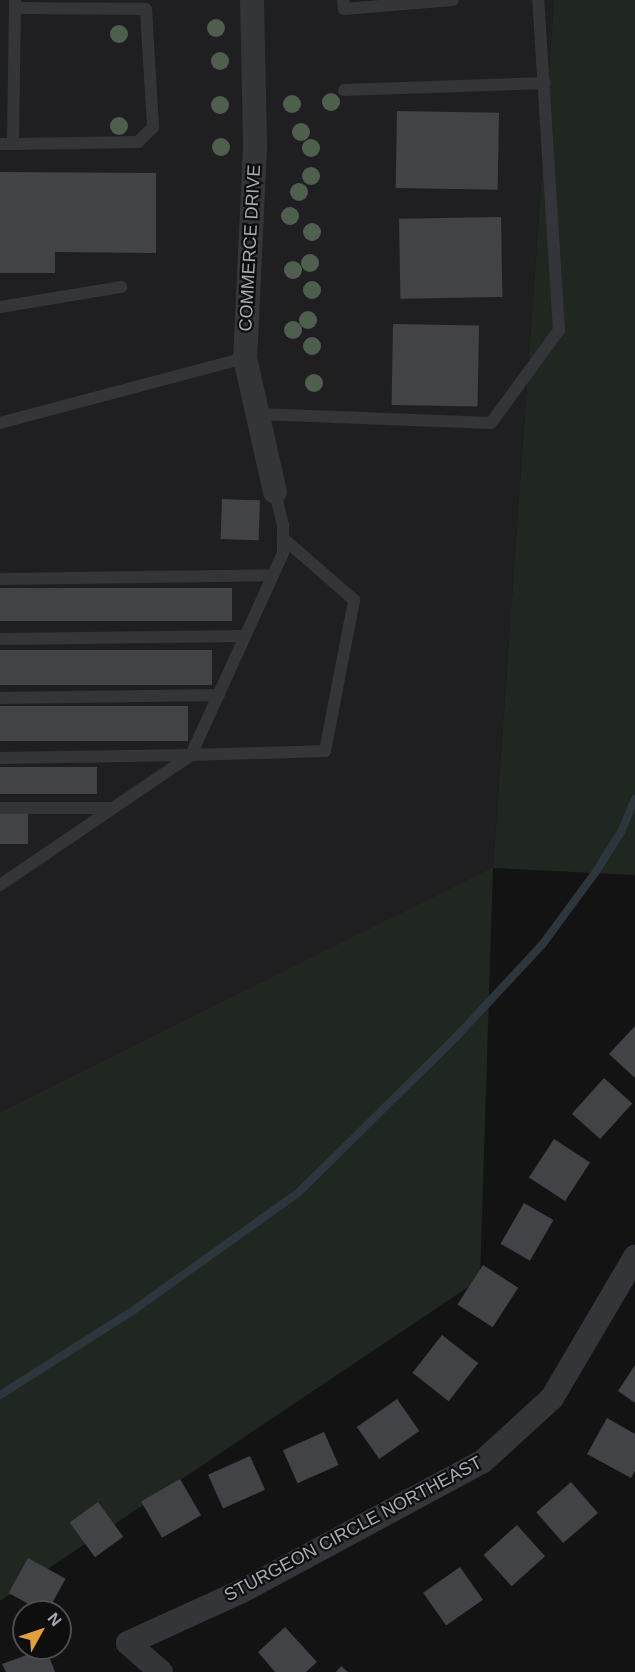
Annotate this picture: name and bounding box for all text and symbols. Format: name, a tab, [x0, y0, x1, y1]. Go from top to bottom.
street label: COMMERCE DRIVE	[235, 164, 265, 332]
street label: STURGEON CIRCLE NORTHEAST	[220, 1452, 486, 1606]
north arrow	[12, 1600, 72, 1660]
text: N	[44, 1610, 65, 1629]

